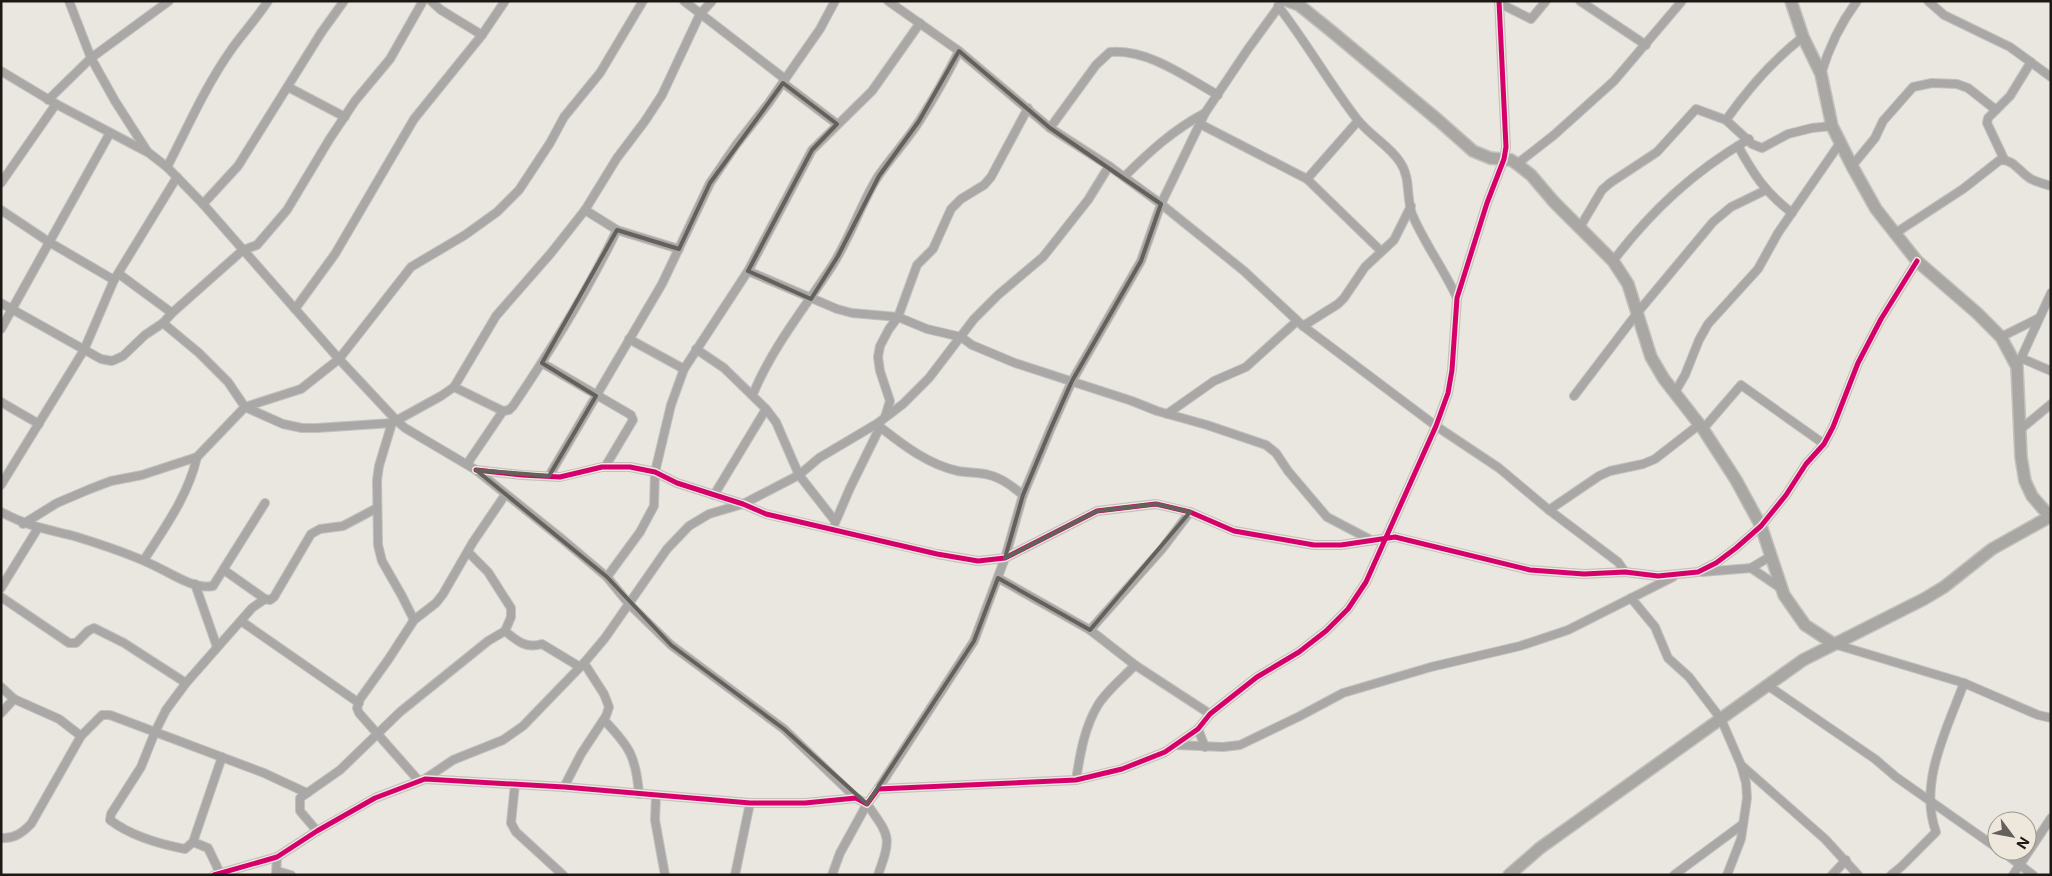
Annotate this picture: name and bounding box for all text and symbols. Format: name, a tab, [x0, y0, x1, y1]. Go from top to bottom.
north arrow	[1987, 811, 2037, 861]
text: N	[2013, 834, 2033, 852]

